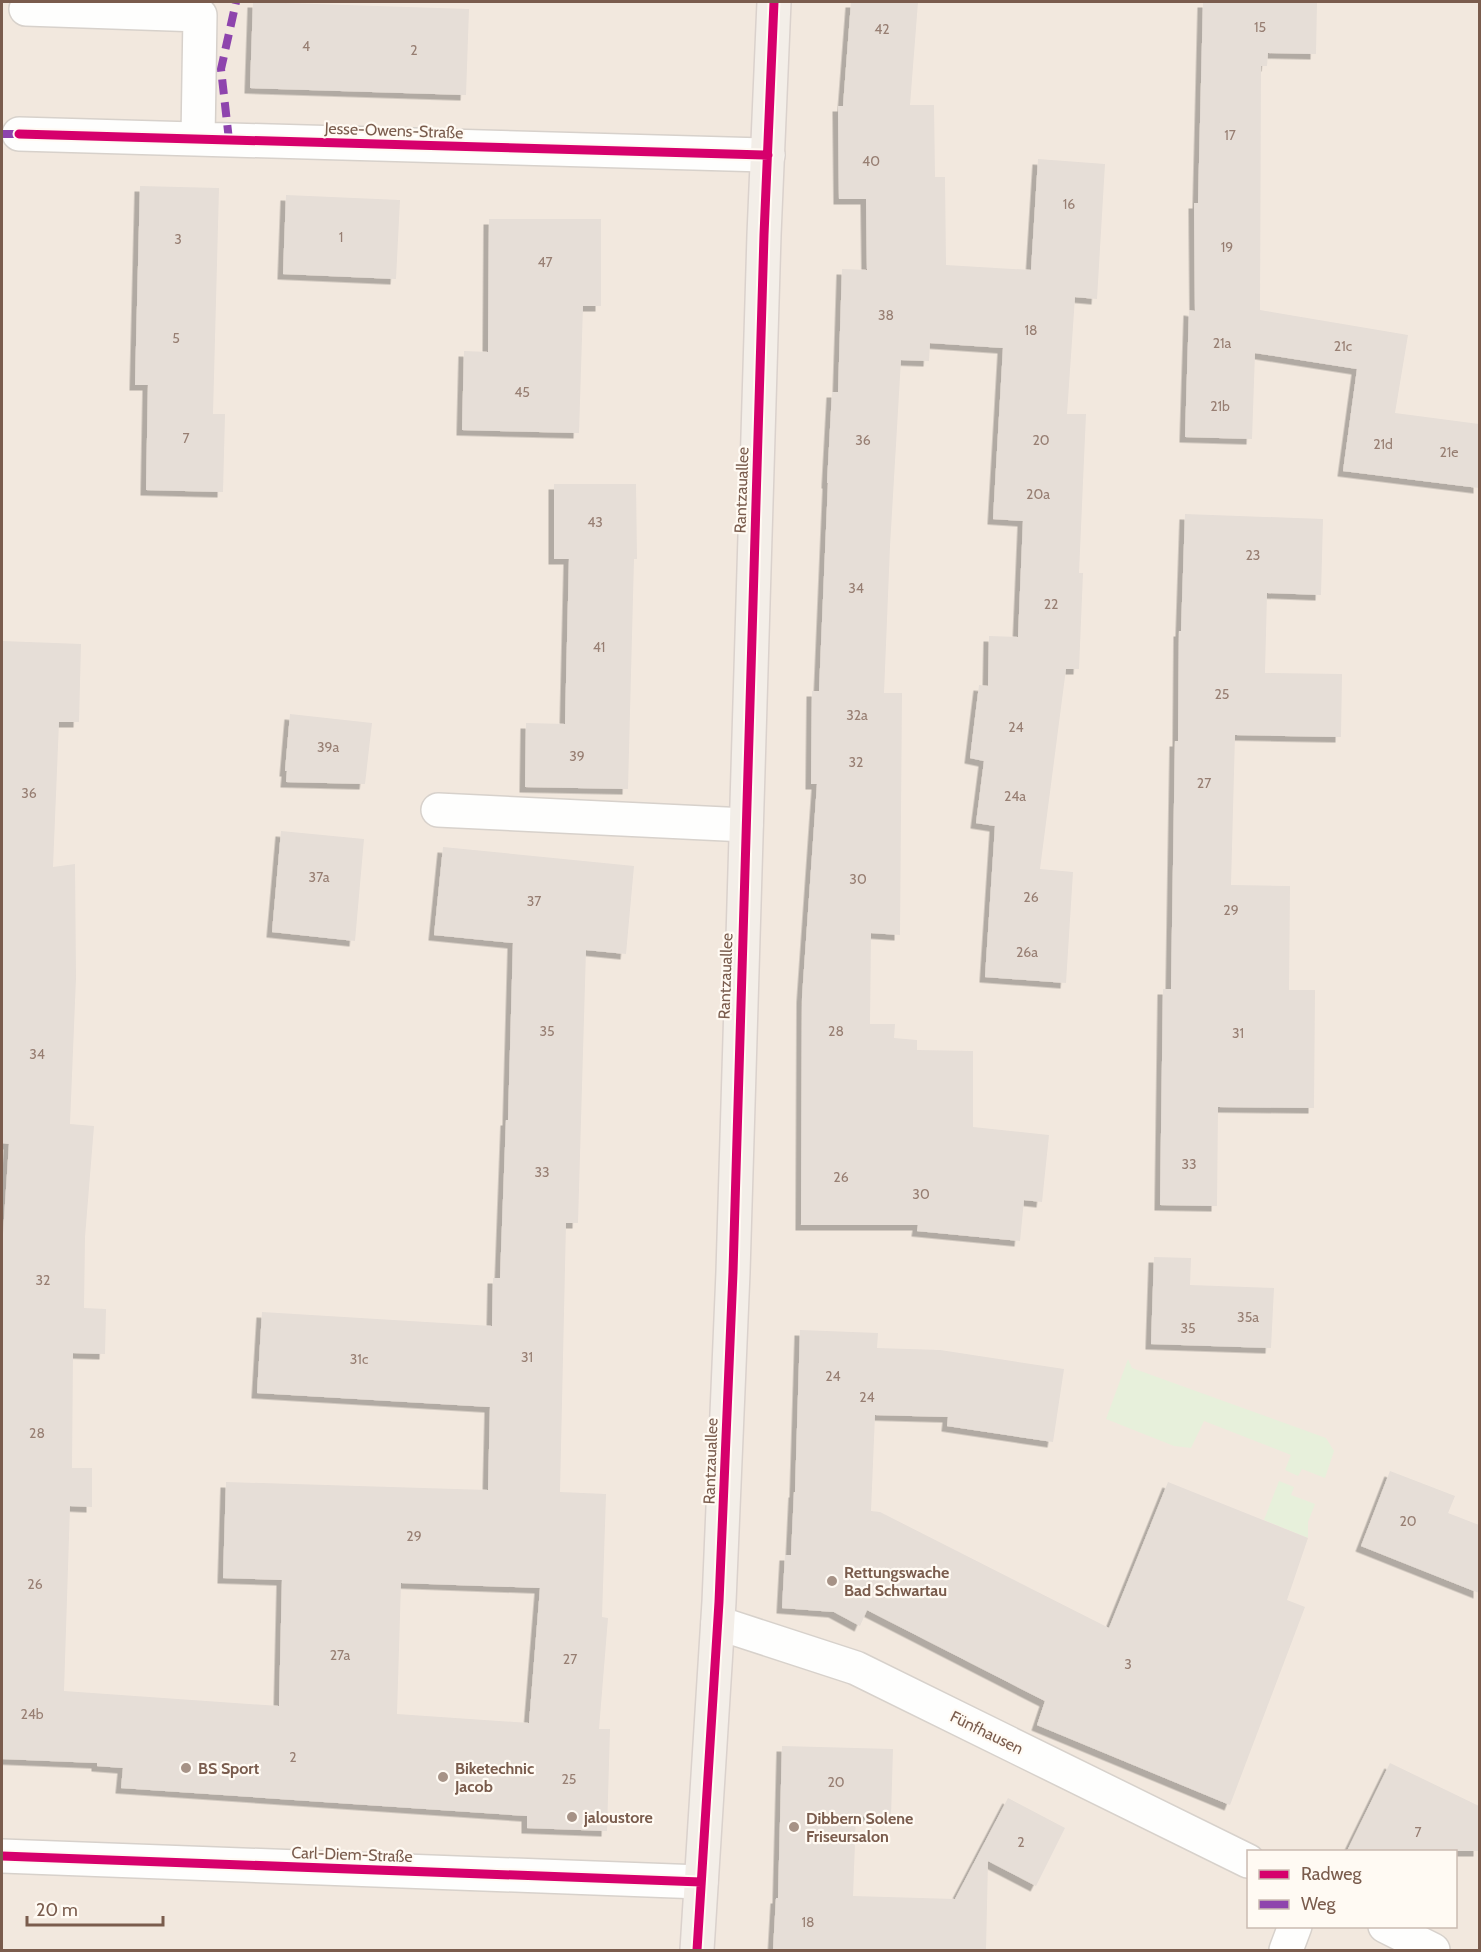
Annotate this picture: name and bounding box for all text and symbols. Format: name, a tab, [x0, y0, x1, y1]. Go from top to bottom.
house number: 15	[1254, 18, 1266, 36]
house number: 42	[874, 20, 890, 38]
house number: 4	[302, 37, 310, 55]
house number: 2	[410, 41, 418, 59]
street label: Jesse-Owens-Straße	[323, 119, 464, 142]
house number: 17	[1224, 126, 1236, 144]
house number: 40	[862, 152, 880, 170]
house number: 16	[1063, 195, 1075, 213]
house number: 1	[339, 228, 343, 246]
house number: 3	[174, 230, 182, 248]
house number: 19	[1221, 238, 1233, 256]
house number: 47	[537, 253, 553, 271]
house number: 38	[878, 306, 894, 324]
house number: 18	[1024, 321, 1038, 339]
house number: 5	[172, 329, 180, 347]
house number: 21a	[1213, 334, 1232, 352]
house number: 21c	[1334, 337, 1352, 355]
house number: 45	[514, 383, 530, 401]
house number: 21b	[1210, 397, 1230, 415]
house number: 7	[182, 429, 190, 447]
house number: 36	[855, 431, 871, 449]
house number: 20	[1032, 431, 1050, 449]
house number: 21d	[1373, 435, 1393, 453]
house number: 21e	[1439, 443, 1459, 461]
street label: Rantzauallee	[730, 446, 753, 534]
house number: 20a	[1026, 485, 1050, 503]
house number: 43	[587, 513, 603, 531]
house number: 23	[1246, 546, 1260, 564]
house number: 34	[848, 579, 864, 597]
house number: 22	[1044, 595, 1058, 613]
house number: 41	[593, 638, 605, 656]
house number: 25	[1215, 685, 1229, 703]
house number: 32a	[846, 706, 868, 724]
house number: 24	[1008, 718, 1024, 736]
house number: 39a	[317, 738, 339, 756]
house number: 39	[569, 747, 585, 765]
house number: 32	[849, 753, 863, 771]
house number: 27	[1197, 774, 1211, 792]
house number: 36	[21, 784, 37, 802]
house number: 24a	[1004, 787, 1026, 805]
house number: 37a	[309, 868, 330, 886]
house number: 30	[849, 870, 867, 888]
house number: 26	[1023, 888, 1039, 906]
house number: 37	[527, 892, 541, 910]
house number: 29	[1223, 901, 1239, 919]
street label: Rantzauallee	[714, 932, 737, 1020]
house number: 26a	[1016, 943, 1038, 961]
house number: 35	[539, 1022, 555, 1040]
house number: 28	[828, 1022, 844, 1040]
house number: 31	[1232, 1024, 1244, 1042]
house number: 34	[29, 1045, 45, 1063]
house number: 33	[1181, 1155, 1197, 1173]
house number: 33	[534, 1163, 550, 1181]
house number: 26	[833, 1168, 849, 1186]
house number: 30	[912, 1185, 930, 1203]
house number: 32	[36, 1271, 50, 1289]
house number: 35a	[1237, 1308, 1259, 1326]
house number: 35	[1180, 1319, 1196, 1337]
house number: 31	[521, 1348, 533, 1366]
house number: 31c	[350, 1350, 368, 1368]
house number: 24	[825, 1367, 841, 1385]
house number: 24	[859, 1388, 875, 1406]
street label: Rantzauallee	[699, 1417, 722, 1505]
house number: 28	[29, 1424, 45, 1442]
house number: 20	[1399, 1512, 1417, 1530]
house number: 29	[406, 1527, 422, 1545]
place label: Rettungswache Bad Schwartau	[844, 1563, 949, 1600]
marker: Rettungswache Bad Schwartau	[825, 1574, 839, 1588]
house number: 26	[27, 1575, 43, 1593]
house number: 27a	[330, 1646, 351, 1664]
house number: 27	[563, 1650, 577, 1668]
house number: 3	[1124, 1655, 1132, 1673]
house number: 24b	[20, 1705, 44, 1723]
street label: Fünfhausen	[947, 1707, 1026, 1758]
house number: 2	[289, 1748, 297, 1766]
place label: BS Sport	[198, 1759, 260, 1778]
place label: Biketechnic Jacob	[454, 1759, 534, 1796]
marker: BS Sport	[179, 1761, 193, 1775]
marker: Biketechnic Jacob	[436, 1770, 450, 1784]
house number: 25	[562, 1770, 576, 1788]
house number: 20	[827, 1773, 845, 1791]
place label: jaloustore	[583, 1808, 653, 1827]
place label: Dibbern Solene Friseursalon	[806, 1809, 913, 1846]
marker: jaloustore	[565, 1810, 579, 1824]
marker: Dibbern Solene Friseursalon	[787, 1820, 801, 1834]
house number: 7	[1414, 1823, 1422, 1841]
house number: 2	[1017, 1833, 1025, 1851]
street label: Carl-Diem-Straße	[291, 1843, 413, 1866]
legend	[1247, 1850, 1457, 1928]
text: Radweg	[1301, 1863, 1363, 1885]
scale bar	[27, 1889, 164, 1927]
text: Weg	[1301, 1893, 1337, 1915]
text: 20 m	[36, 1899, 78, 1921]
house number: 18	[801, 1913, 815, 1931]

